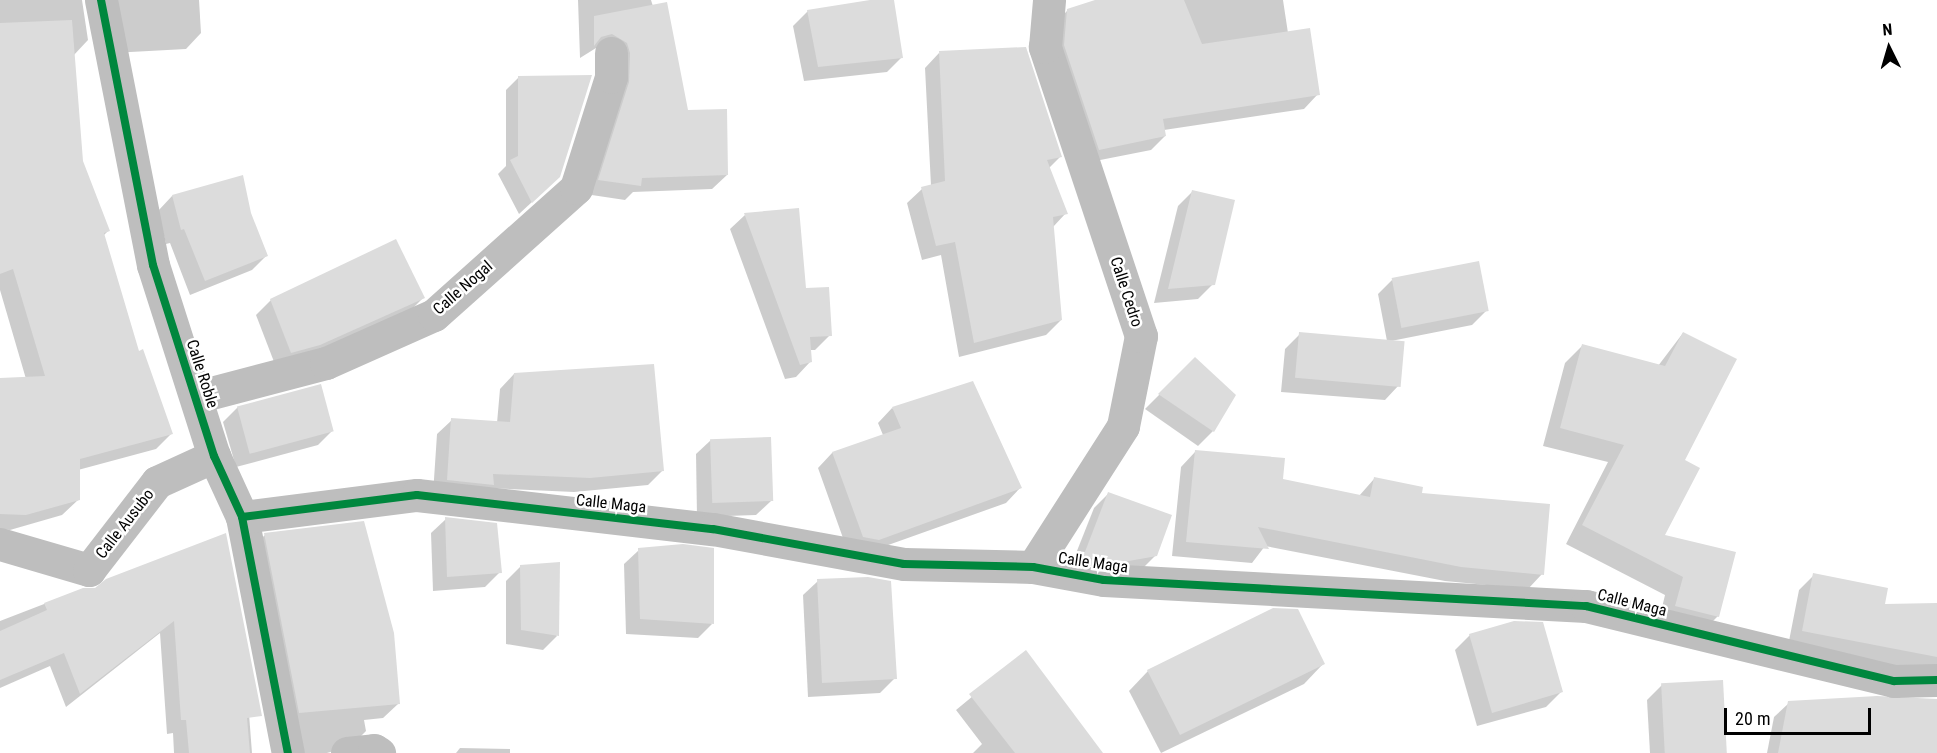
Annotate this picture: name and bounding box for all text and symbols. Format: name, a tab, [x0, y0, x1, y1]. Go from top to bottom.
north arrow	[1859, 18, 1919, 78]
text: N	[1882, 20, 1893, 39]
street label: Calle Cedro	[1106, 255, 1146, 329]
street label: Calle Nogal	[429, 257, 497, 319]
street label: Calle Roble	[182, 337, 222, 411]
street label: Calle Ausubo	[92, 485, 158, 563]
street label: Calle Maga	[575, 491, 647, 517]
street label: Calle Maga	[1057, 549, 1129, 577]
street label: Calle Maga	[1595, 585, 1669, 621]
scale bar	[1727, 696, 1874, 734]
text: 20 m	[1735, 708, 1770, 729]

